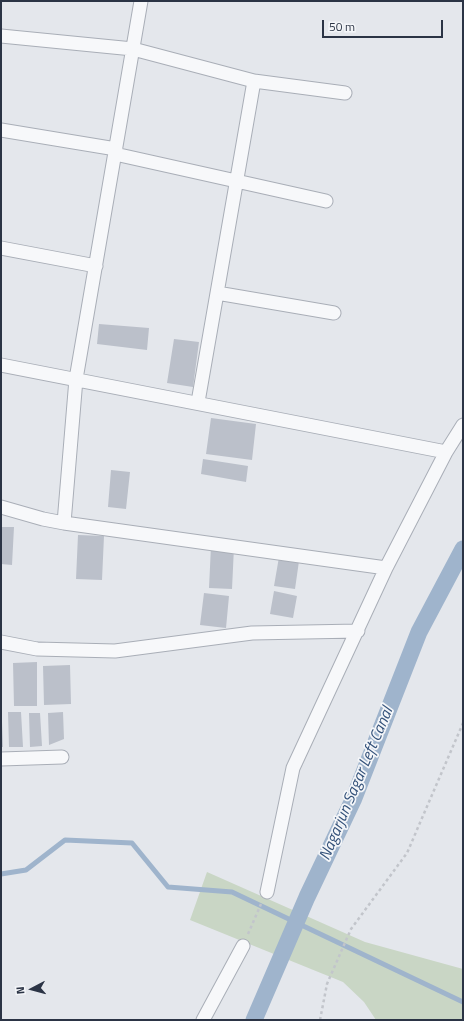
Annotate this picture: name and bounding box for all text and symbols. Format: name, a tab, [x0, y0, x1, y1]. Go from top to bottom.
scale bar	[324, 12, 445, 38]
text: 50 m	[329, 17, 355, 36]
water label: Nagarjun Sagar Left Canal	[316, 705, 398, 863]
north arrow	[12, 969, 52, 1009]
text: N	[12, 986, 28, 995]

